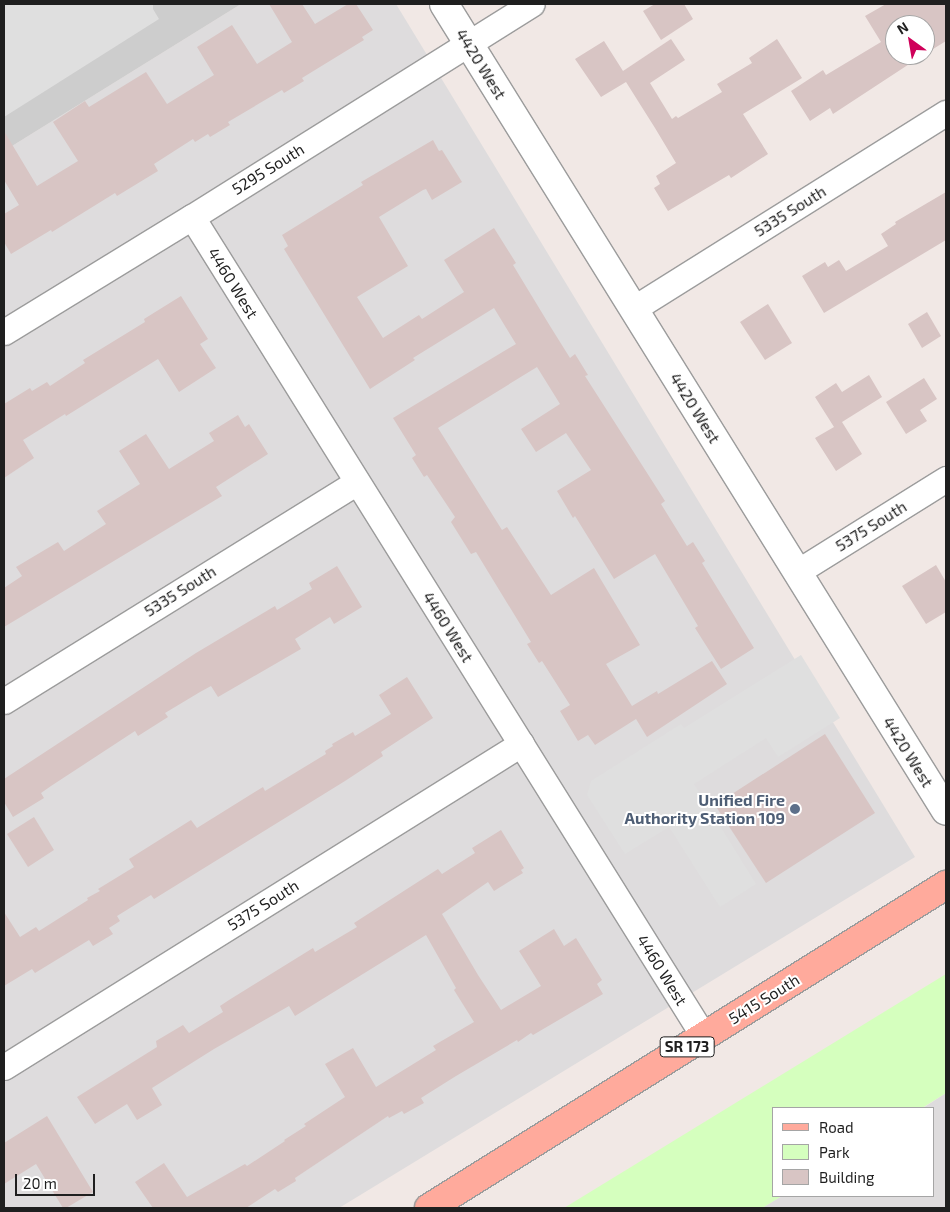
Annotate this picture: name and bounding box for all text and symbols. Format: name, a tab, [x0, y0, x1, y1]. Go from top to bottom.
north arrow	[885, 15, 935, 65]
text: N	[894, 18, 911, 38]
street label: 4420 West	[452, 25, 510, 103]
street label: 5295 South	[228, 139, 308, 199]
street label: 5335 South	[751, 181, 829, 241]
street label: 4460 West	[204, 244, 262, 322]
street label: 4420 West	[666, 369, 724, 447]
street label: 5375 South	[832, 497, 910, 555]
street label: 5335 South	[141, 561, 219, 621]
street label: 4460 West	[419, 588, 477, 666]
street label: 4420 West	[879, 713, 937, 791]
place label: Unified Fire Authority Station 109	[624, 790, 785, 828]
marker: Unified Fire Authority Station 109	[789, 803, 801, 815]
street label: 5375 South	[224, 876, 302, 934]
street label: 4460 West	[633, 931, 691, 1009]
street label: 5415 South	[725, 970, 803, 1028]
road number: SR 173	[660, 1034, 714, 1060]
legend	[772, 1107, 935, 1197]
text: Road	[819, 1118, 854, 1136]
text: Park	[819, 1143, 850, 1161]
scale bar	[18, 1164, 98, 1196]
text: Building	[819, 1168, 874, 1186]
text: 20 m	[23, 1174, 57, 1192]

